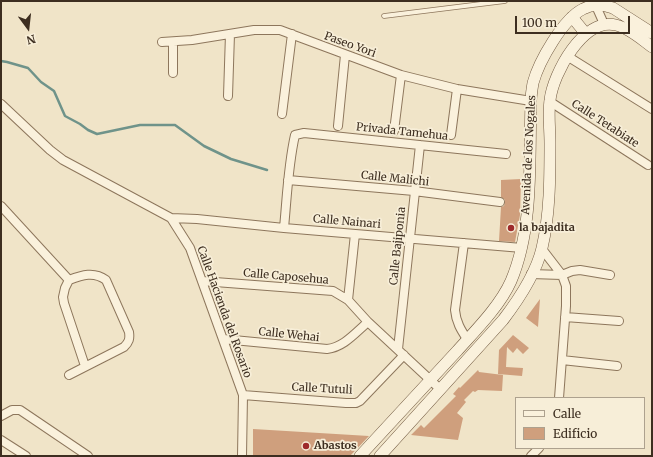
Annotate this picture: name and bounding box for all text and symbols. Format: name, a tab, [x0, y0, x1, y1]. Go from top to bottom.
north arrow	[8, 8, 48, 48]
scale bar	[517, 8, 632, 34]
text: 100 m	[522, 15, 557, 30]
street label: Paseo Yori	[322, 30, 378, 60]
text: N	[25, 32, 37, 47]
street label: Avenida de los Nogales	[519, 95, 539, 215]
street label: Calle Tetabiate	[569, 97, 641, 151]
street label: Privada Tamehua	[355, 121, 449, 143]
street label: Calle Malichi	[360, 169, 430, 189]
street label: Calle Bajiponia	[387, 206, 409, 286]
street label: Calle Nainari	[313, 212, 381, 232]
place label: la bajadita	[519, 221, 575, 235]
marker: la bajadita	[506, 223, 516, 233]
street label: Calle Hacienda del Rosario	[194, 244, 254, 380]
street label: Calle Caposehua	[243, 267, 329, 287]
street label: Calle Wehai	[258, 325, 320, 345]
street label: Calle Tutuli	[291, 381, 353, 397]
legend	[515, 397, 645, 449]
text: Calle	[553, 406, 581, 421]
text: Edificio	[553, 426, 597, 441]
place label: Abastos	[314, 439, 357, 453]
marker: Abastos	[301, 441, 311, 451]

